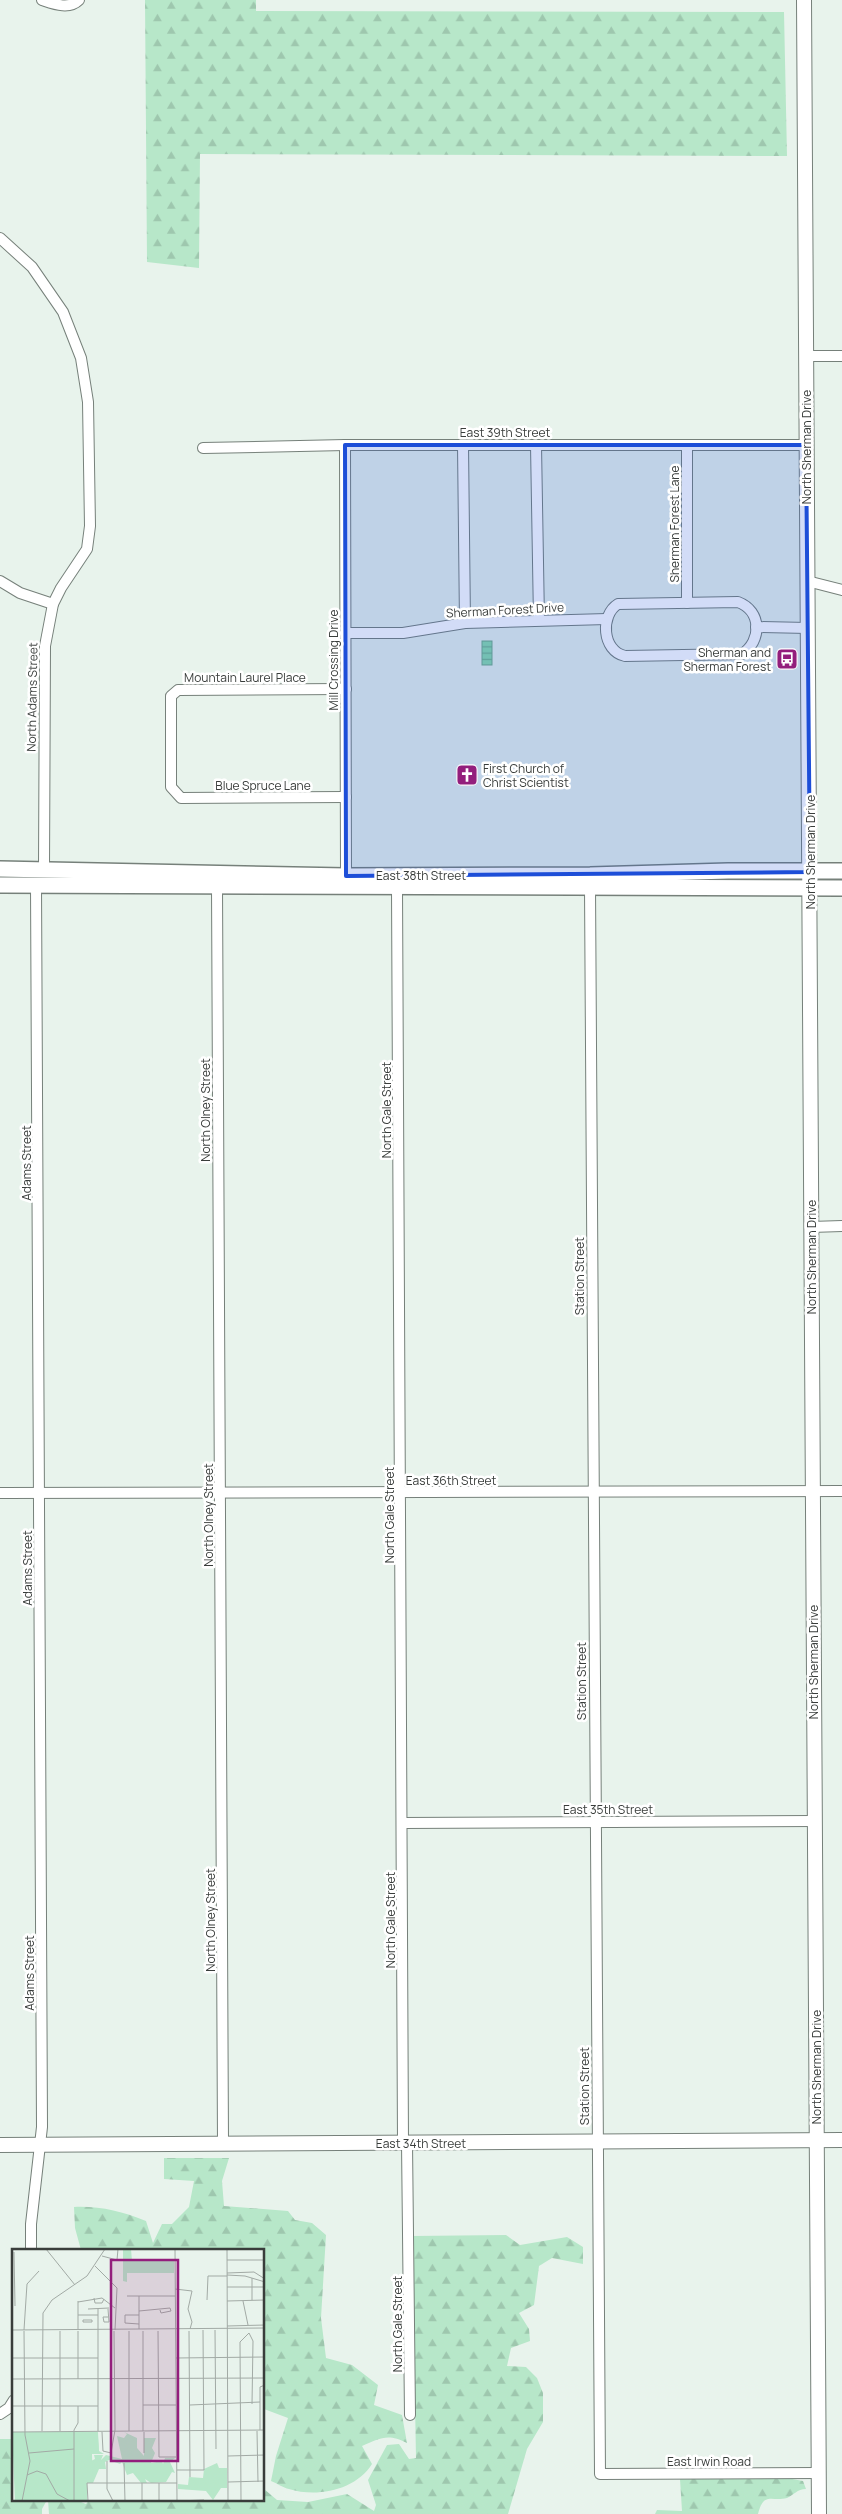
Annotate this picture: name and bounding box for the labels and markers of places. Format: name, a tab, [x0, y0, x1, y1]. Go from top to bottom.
place label: Sherman and Sherman Forest	[683, 644, 771, 675]
bus stop icon: Sherman and Sherman Forest	[775, 647, 799, 671]
place label: First Church of Christ Scientist	[483, 760, 569, 791]
church icon: First Church of Christ Scientist	[455, 763, 479, 787]

